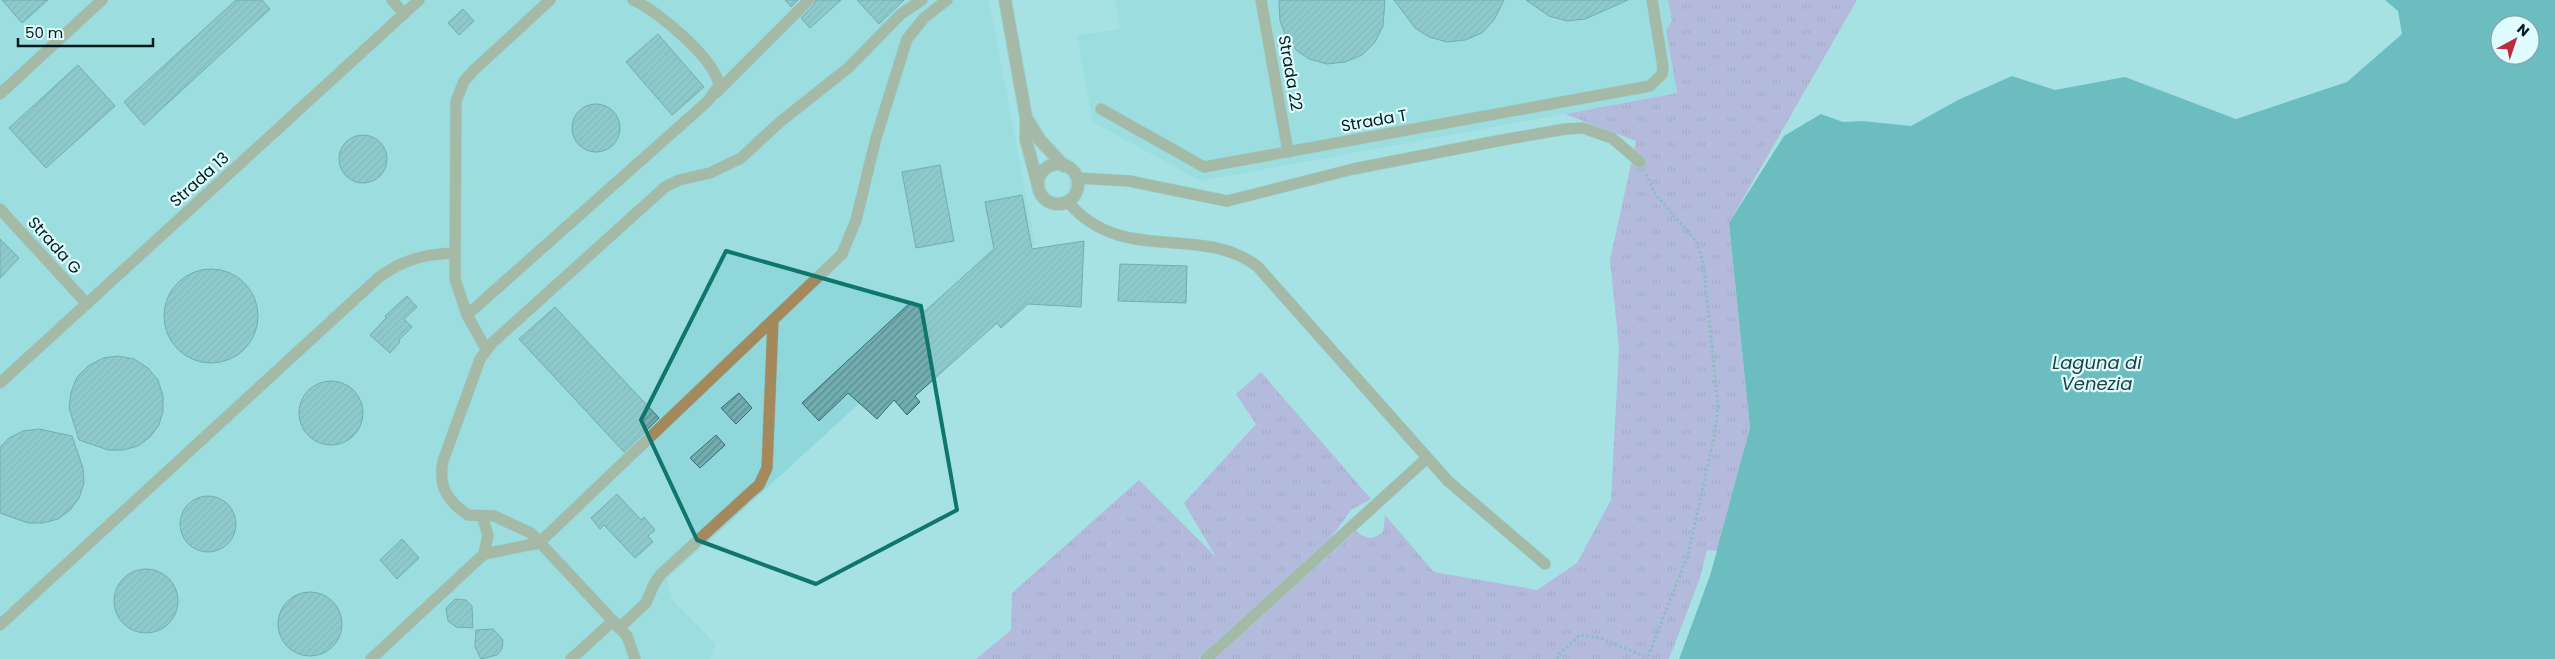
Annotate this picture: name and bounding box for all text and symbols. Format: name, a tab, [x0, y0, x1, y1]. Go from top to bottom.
scale bar	[18, 15, 152, 47]
north arrow	[2490, 15, 2540, 65]
text: N	[2513, 19, 2534, 41]
text: 50 m	[25, 22, 63, 43]
street label: Strada 22	[1273, 34, 1308, 113]
street label: Strada T	[1339, 103, 1409, 138]
street label: Strada 13	[165, 147, 234, 212]
street label: Strada G	[23, 211, 87, 279]
water label: Laguna di Venezia	[2052, 350, 2142, 396]

